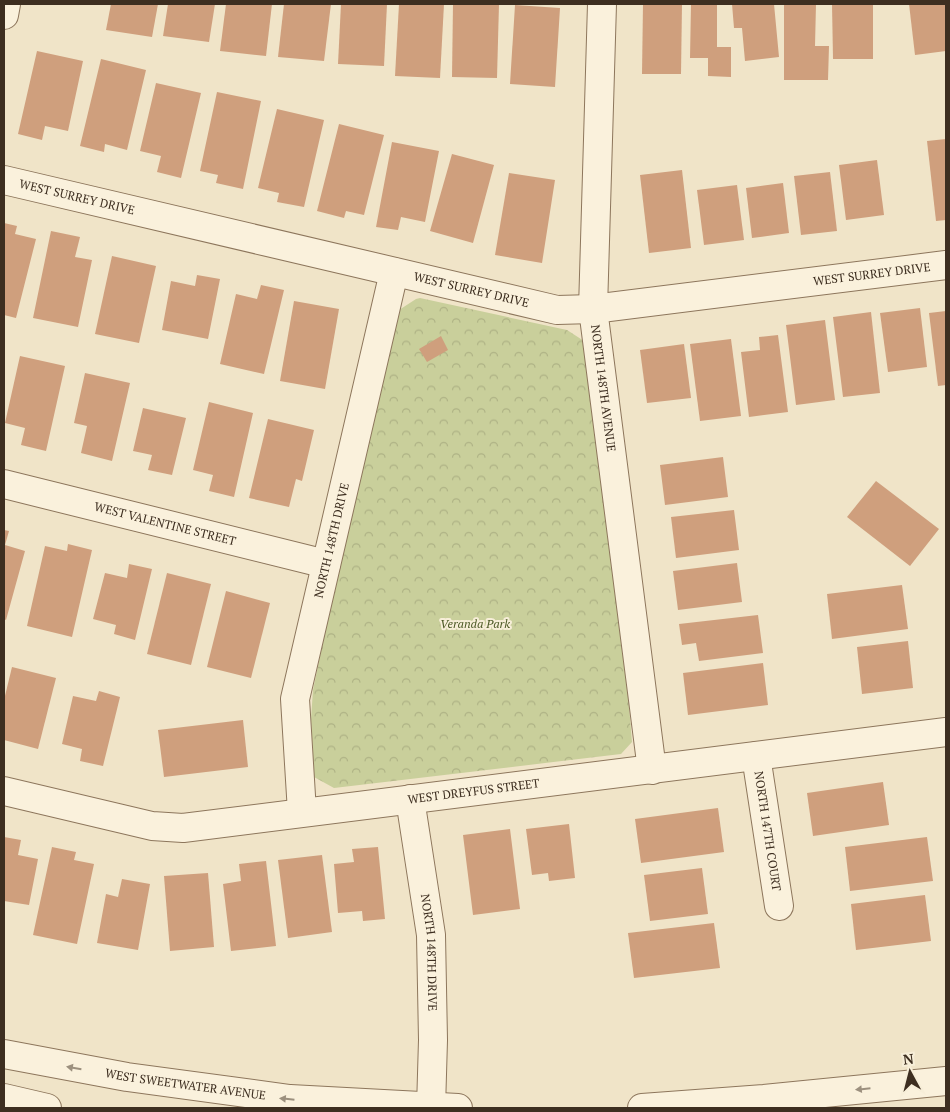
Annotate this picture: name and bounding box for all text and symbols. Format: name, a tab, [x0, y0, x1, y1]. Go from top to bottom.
street label: WEST SURREY DRIVE	[18, 176, 136, 217]
street label: WEST SURREY DRIVE	[812, 259, 931, 289]
street label: WEST SURREY DRIVE	[412, 269, 531, 310]
street label: NORTH 148TH AVENUE	[588, 324, 619, 453]
street label: NORTH 148TH DRIVE	[311, 481, 352, 599]
street label: WEST VALENTINE STREET	[93, 499, 238, 548]
park label: Veranda Park	[440, 616, 510, 631]
street label: NORTH 147TH COURT	[751, 770, 785, 893]
street label: WEST DREYFUS STREET	[407, 775, 541, 807]
street label: NORTH 148TH DRIVE	[418, 893, 440, 1011]
north arrow	[885, 1047, 935, 1097]
text: N	[902, 1048, 915, 1069]
one-way arrow	[66, 1063, 82, 1071]
street label: WEST SWEETWATER AVENUE	[104, 1065, 267, 1103]
one-way arrow	[855, 1085, 871, 1093]
one-way arrow	[279, 1094, 295, 1102]

